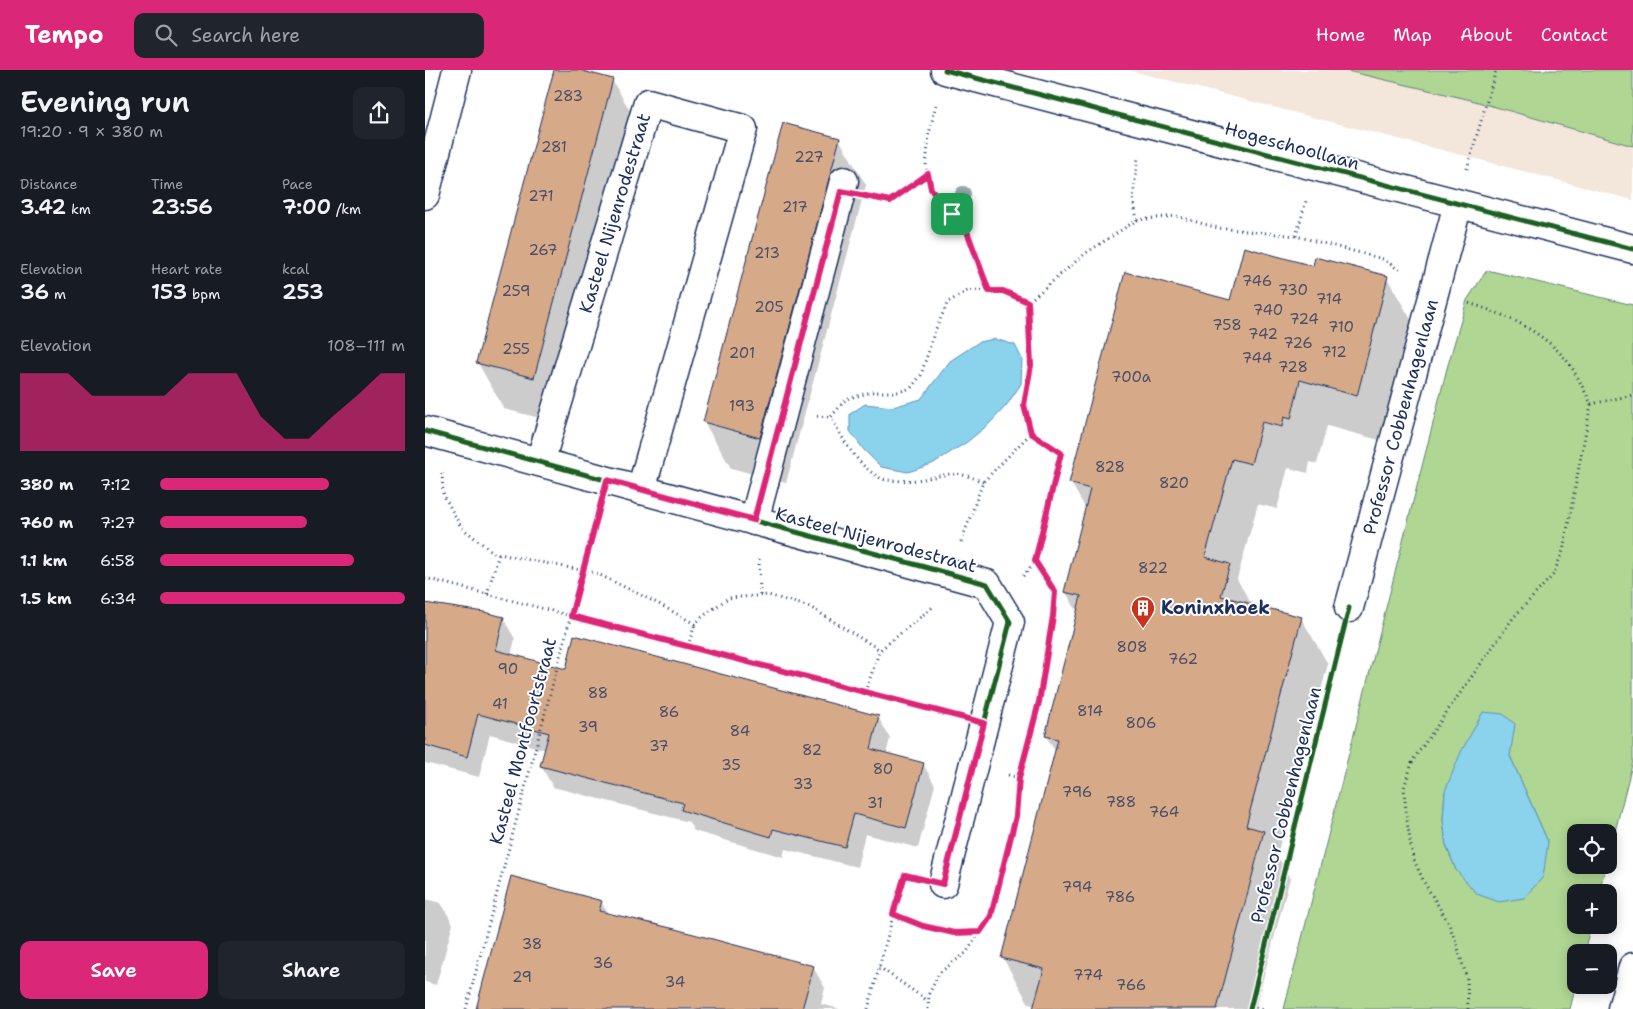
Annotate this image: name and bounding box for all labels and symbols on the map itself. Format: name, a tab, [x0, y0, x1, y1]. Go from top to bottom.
house number: 283	[553, 86, 583, 106]
street label: Kasteel Nijenrodestraat	[574, 110, 656, 316]
street label: Hogeschoollaan	[1222, 116, 1362, 176]
house number: 281	[541, 137, 567, 157]
house number: 227	[794, 147, 824, 167]
house number: 271	[528, 186, 554, 206]
pin	[931, 193, 973, 235]
house number: 217	[782, 197, 808, 217]
house number: 267	[528, 240, 558, 260]
house number: 213	[754, 243, 780, 263]
house number: 746	[1242, 271, 1272, 291]
house number: 730	[1278, 280, 1308, 300]
house number: 259	[501, 281, 531, 301]
house number: 714	[1316, 289, 1342, 309]
street label: Professor Cobbenhagenlaan	[1357, 296, 1444, 537]
house number: 205	[754, 297, 784, 317]
house number: 740	[1253, 300, 1283, 320]
house number: 724	[1289, 309, 1319, 329]
house number: 758	[1212, 315, 1242, 335]
house number: 710	[1328, 317, 1354, 337]
house number: 742	[1248, 324, 1278, 344]
house number: 726	[1283, 333, 1313, 353]
house number: 255	[502, 339, 530, 359]
house number: 712	[1321, 342, 1347, 362]
house number: 201	[729, 343, 755, 363]
house number: 744	[1242, 348, 1272, 368]
house number: 728	[1278, 357, 1308, 377]
house number: 700a	[1111, 367, 1152, 387]
house number: 193	[729, 396, 755, 416]
house number: 828	[1095, 457, 1125, 477]
house number: 820	[1159, 473, 1189, 493]
street label: Kasteel Nijenrodestraat	[773, 502, 979, 578]
house number: 822	[1138, 558, 1168, 578]
building icon: Koninxhoek	[1130, 595, 1156, 629]
place label: Koninxhoek	[1161, 596, 1270, 620]
street label: Kasteel Montfoortstraat	[484, 635, 562, 847]
house number: 808	[1117, 637, 1148, 657]
house number: 762	[1168, 649, 1198, 669]
house number: 90	[498, 659, 518, 679]
house number: 88	[588, 683, 608, 703]
street label: Professor Cobbenhagenlaan	[1245, 684, 1327, 926]
house number: 41	[492, 694, 508, 714]
house number: 814	[1077, 701, 1103, 721]
house number: 86	[659, 702, 679, 722]
house number: 806	[1126, 713, 1156, 733]
house number: 39	[578, 717, 598, 737]
house number: 84	[730, 721, 750, 741]
house number: 37	[649, 736, 669, 756]
house number: 82	[802, 740, 822, 760]
house number: 35	[721, 755, 741, 775]
house number: 80	[873, 759, 893, 779]
house number: 33	[793, 774, 813, 794]
house number: 796	[1062, 782, 1092, 802]
house number: 788	[1106, 792, 1136, 812]
house number: 31	[867, 793, 883, 813]
house number: 764	[1149, 802, 1179, 822]
house number: 794	[1062, 877, 1092, 897]
house number: 786	[1105, 887, 1135, 907]
house number: 38	[522, 934, 542, 954]
house number: 36	[593, 953, 613, 973]
house number: 774	[1073, 965, 1103, 985]
house number: 29	[512, 967, 532, 987]
house number: 34	[665, 972, 685, 992]
house number: 766	[1116, 975, 1146, 995]

